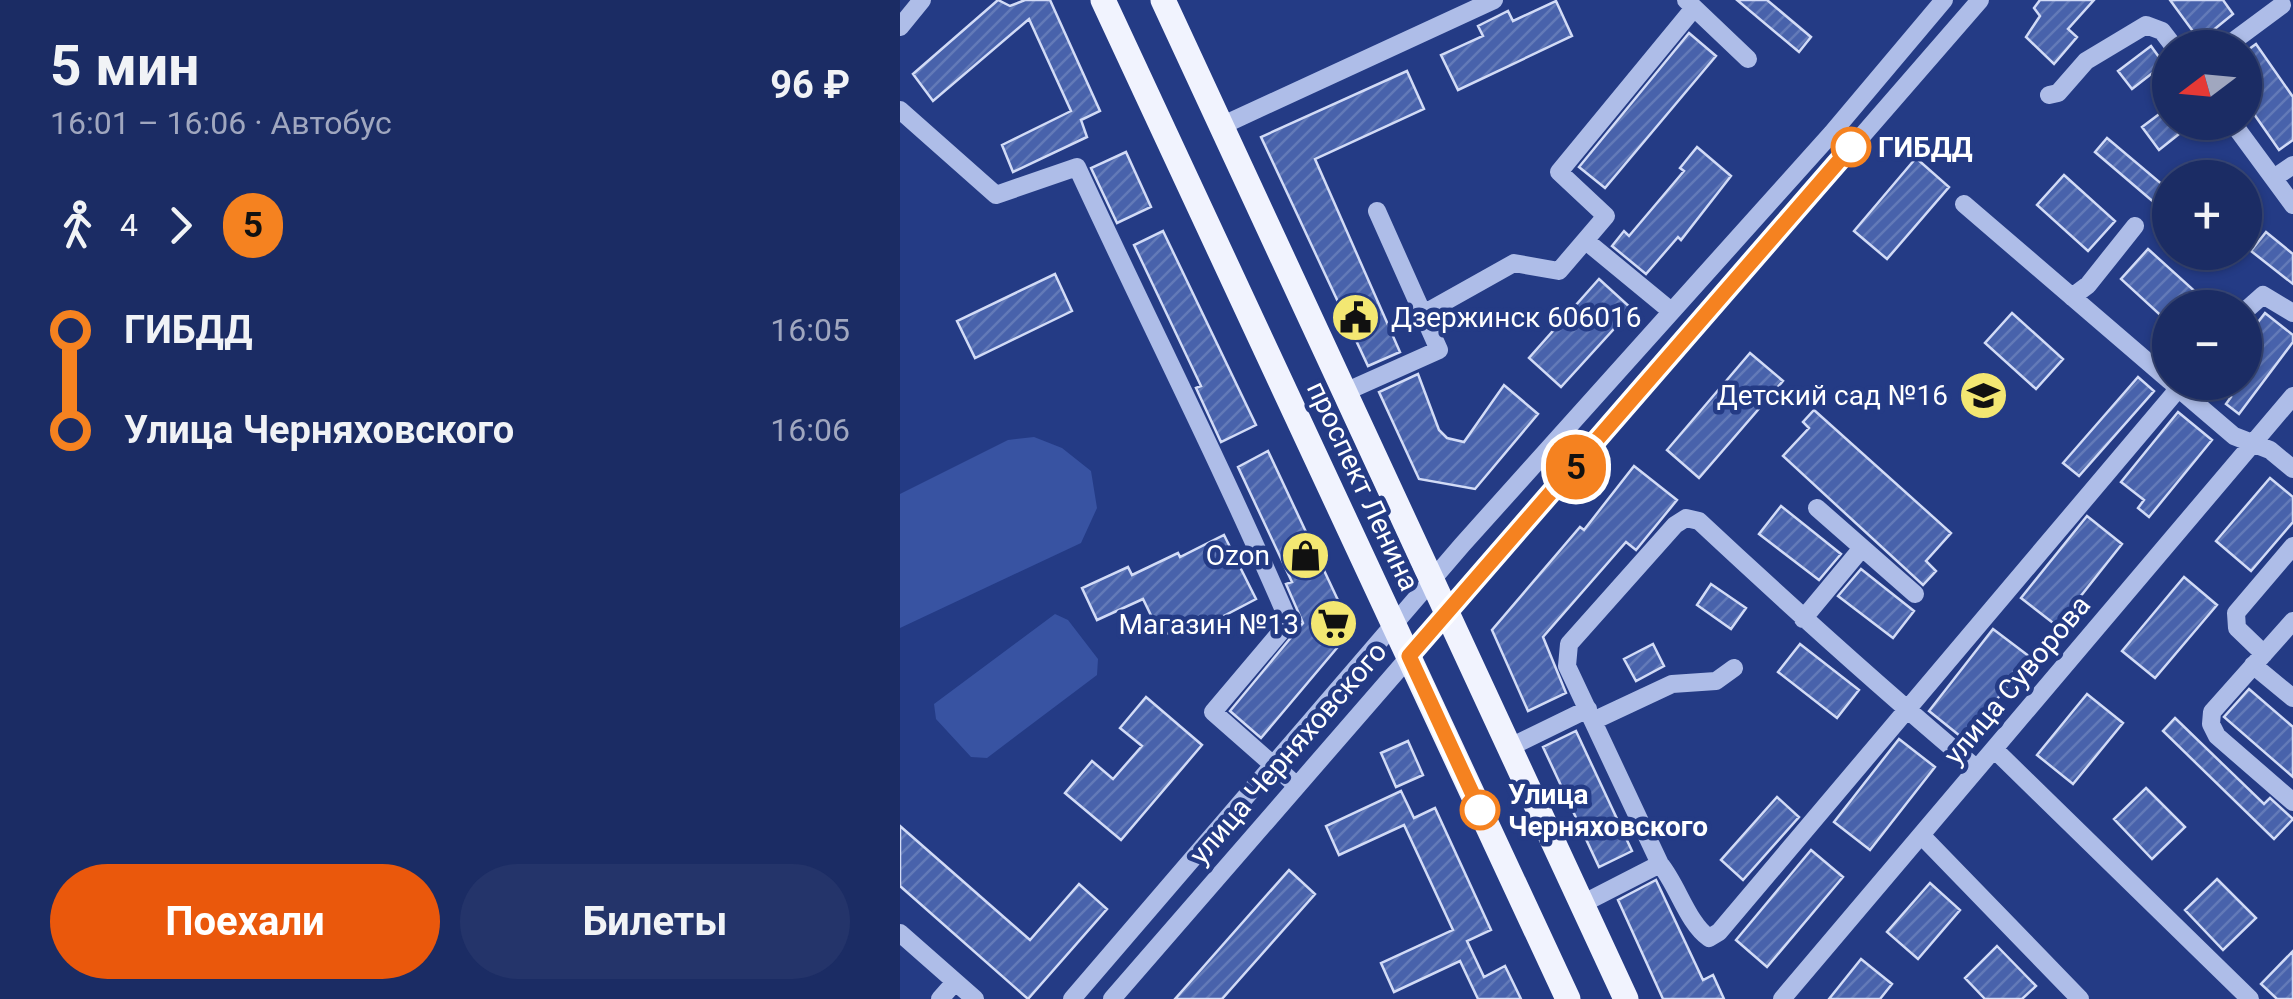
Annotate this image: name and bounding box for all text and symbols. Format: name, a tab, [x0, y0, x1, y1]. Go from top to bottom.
north arrow	[2152, 30, 2262, 140]
map controls	[2152, 30, 2262, 400]
text: 5 мин	[50, 34, 199, 98]
text: 96 ₽	[770, 63, 850, 107]
text: 16:01 – 16:06 · Автобус	[50, 104, 392, 142]
marker: ГИБДД	[1832, 128, 1870, 166]
place label: ГИБДД	[1878, 131, 1973, 164]
button: +	[2152, 160, 2262, 270]
icon: walk	[50, 198, 105, 253]
icon: forward	[153, 198, 208, 253]
text: 5	[243, 205, 263, 246]
text: 4	[120, 206, 138, 244]
button: −	[2152, 290, 2262, 400]
public building icon: Дзержинск 606016	[1330, 291, 1382, 343]
place label: Дзержинск 606016	[1391, 301, 1642, 334]
text: ГИБДД	[124, 308, 253, 352]
text: 16:05	[770, 311, 850, 349]
school or university icon: Детский сад №16	[1957, 369, 2009, 421]
street label: проспект Ленина	[1300, 376, 1426, 596]
place label: Детский сад №16	[1717, 379, 1948, 412]
text: Улица Черняховского	[124, 408, 514, 452]
text: 16:06	[770, 411, 850, 449]
line badge: 5	[1544, 434, 1608, 500]
text: 5	[1566, 447, 1586, 488]
shop icon: Ozon	[1279, 529, 1331, 581]
place label: Ozon	[1206, 539, 1270, 572]
street label: улица Суворова	[1937, 589, 2097, 771]
supermarket icon: Магазин №13	[1308, 598, 1360, 650]
place label: Магазин №13	[1119, 608, 1299, 641]
street label: улица Черняховского	[1183, 635, 1393, 871]
place label: Улица Черняховского	[1508, 778, 1708, 843]
marker: Улица Черняховского	[1461, 791, 1499, 829]
button: Поехали	[50, 864, 440, 979]
button: Билеты	[460, 864, 850, 979]

